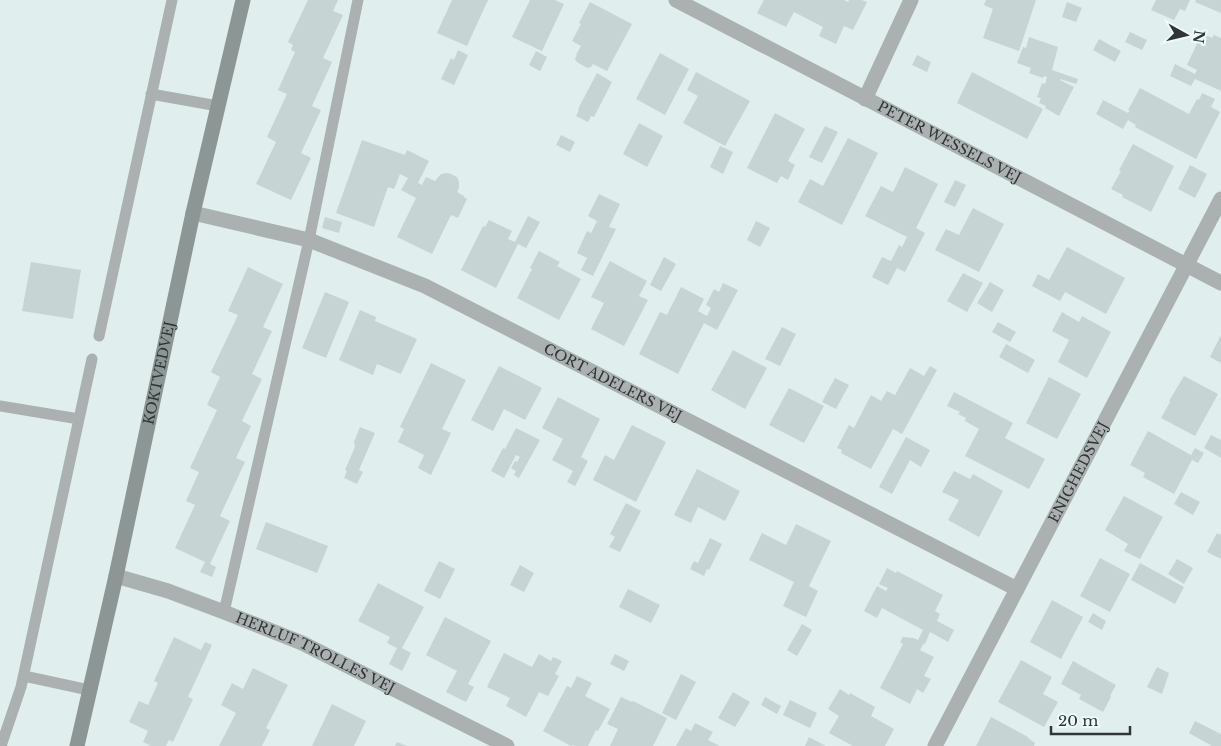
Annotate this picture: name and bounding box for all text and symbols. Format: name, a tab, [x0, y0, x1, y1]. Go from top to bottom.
north arrow	[1161, 10, 1211, 60]
text: N	[1189, 29, 1209, 45]
street label: PETER WESSELS VEJ	[874, 97, 1024, 187]
street label: KOKTVEDVEJ	[139, 320, 179, 426]
street label: CORT ADELERS VEJ	[541, 339, 685, 425]
street label: ENIGHEDSVEJ	[1044, 418, 1112, 526]
street label: HERLUF TROLLES VEJ	[233, 609, 398, 697]
scale bar	[1051, 704, 1130, 736]
text: 20 m	[1058, 711, 1098, 730]

